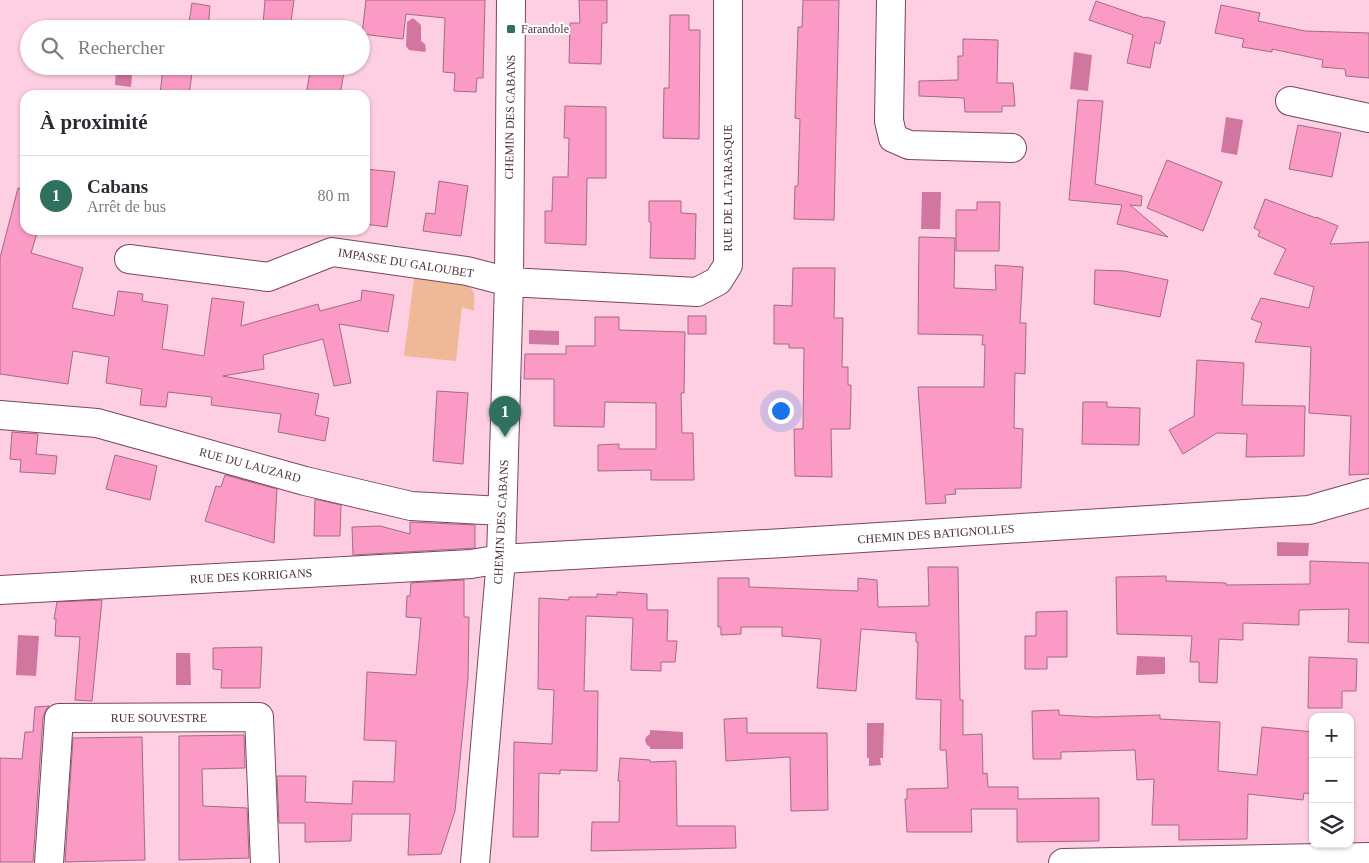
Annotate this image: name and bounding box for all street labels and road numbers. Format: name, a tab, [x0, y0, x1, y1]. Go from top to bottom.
street label: CHEMIN DES CABANS	[502, 55, 518, 179]
street label: RUE DE LA TARASQUE	[721, 124, 735, 252]
street label: IMPASSE DU GALOUBET	[337, 245, 476, 281]
street label: RUE DU LAUZARD	[198, 445, 303, 485]
street label: CHEMIN DES CABANS	[491, 459, 511, 585]
street label: CHEMIN DES BATIGNOLLES	[857, 522, 1015, 546]
street label: RUE DES KORRIGANS	[189, 566, 313, 586]
street label: RUE SOUVESTRE	[111, 711, 207, 725]

